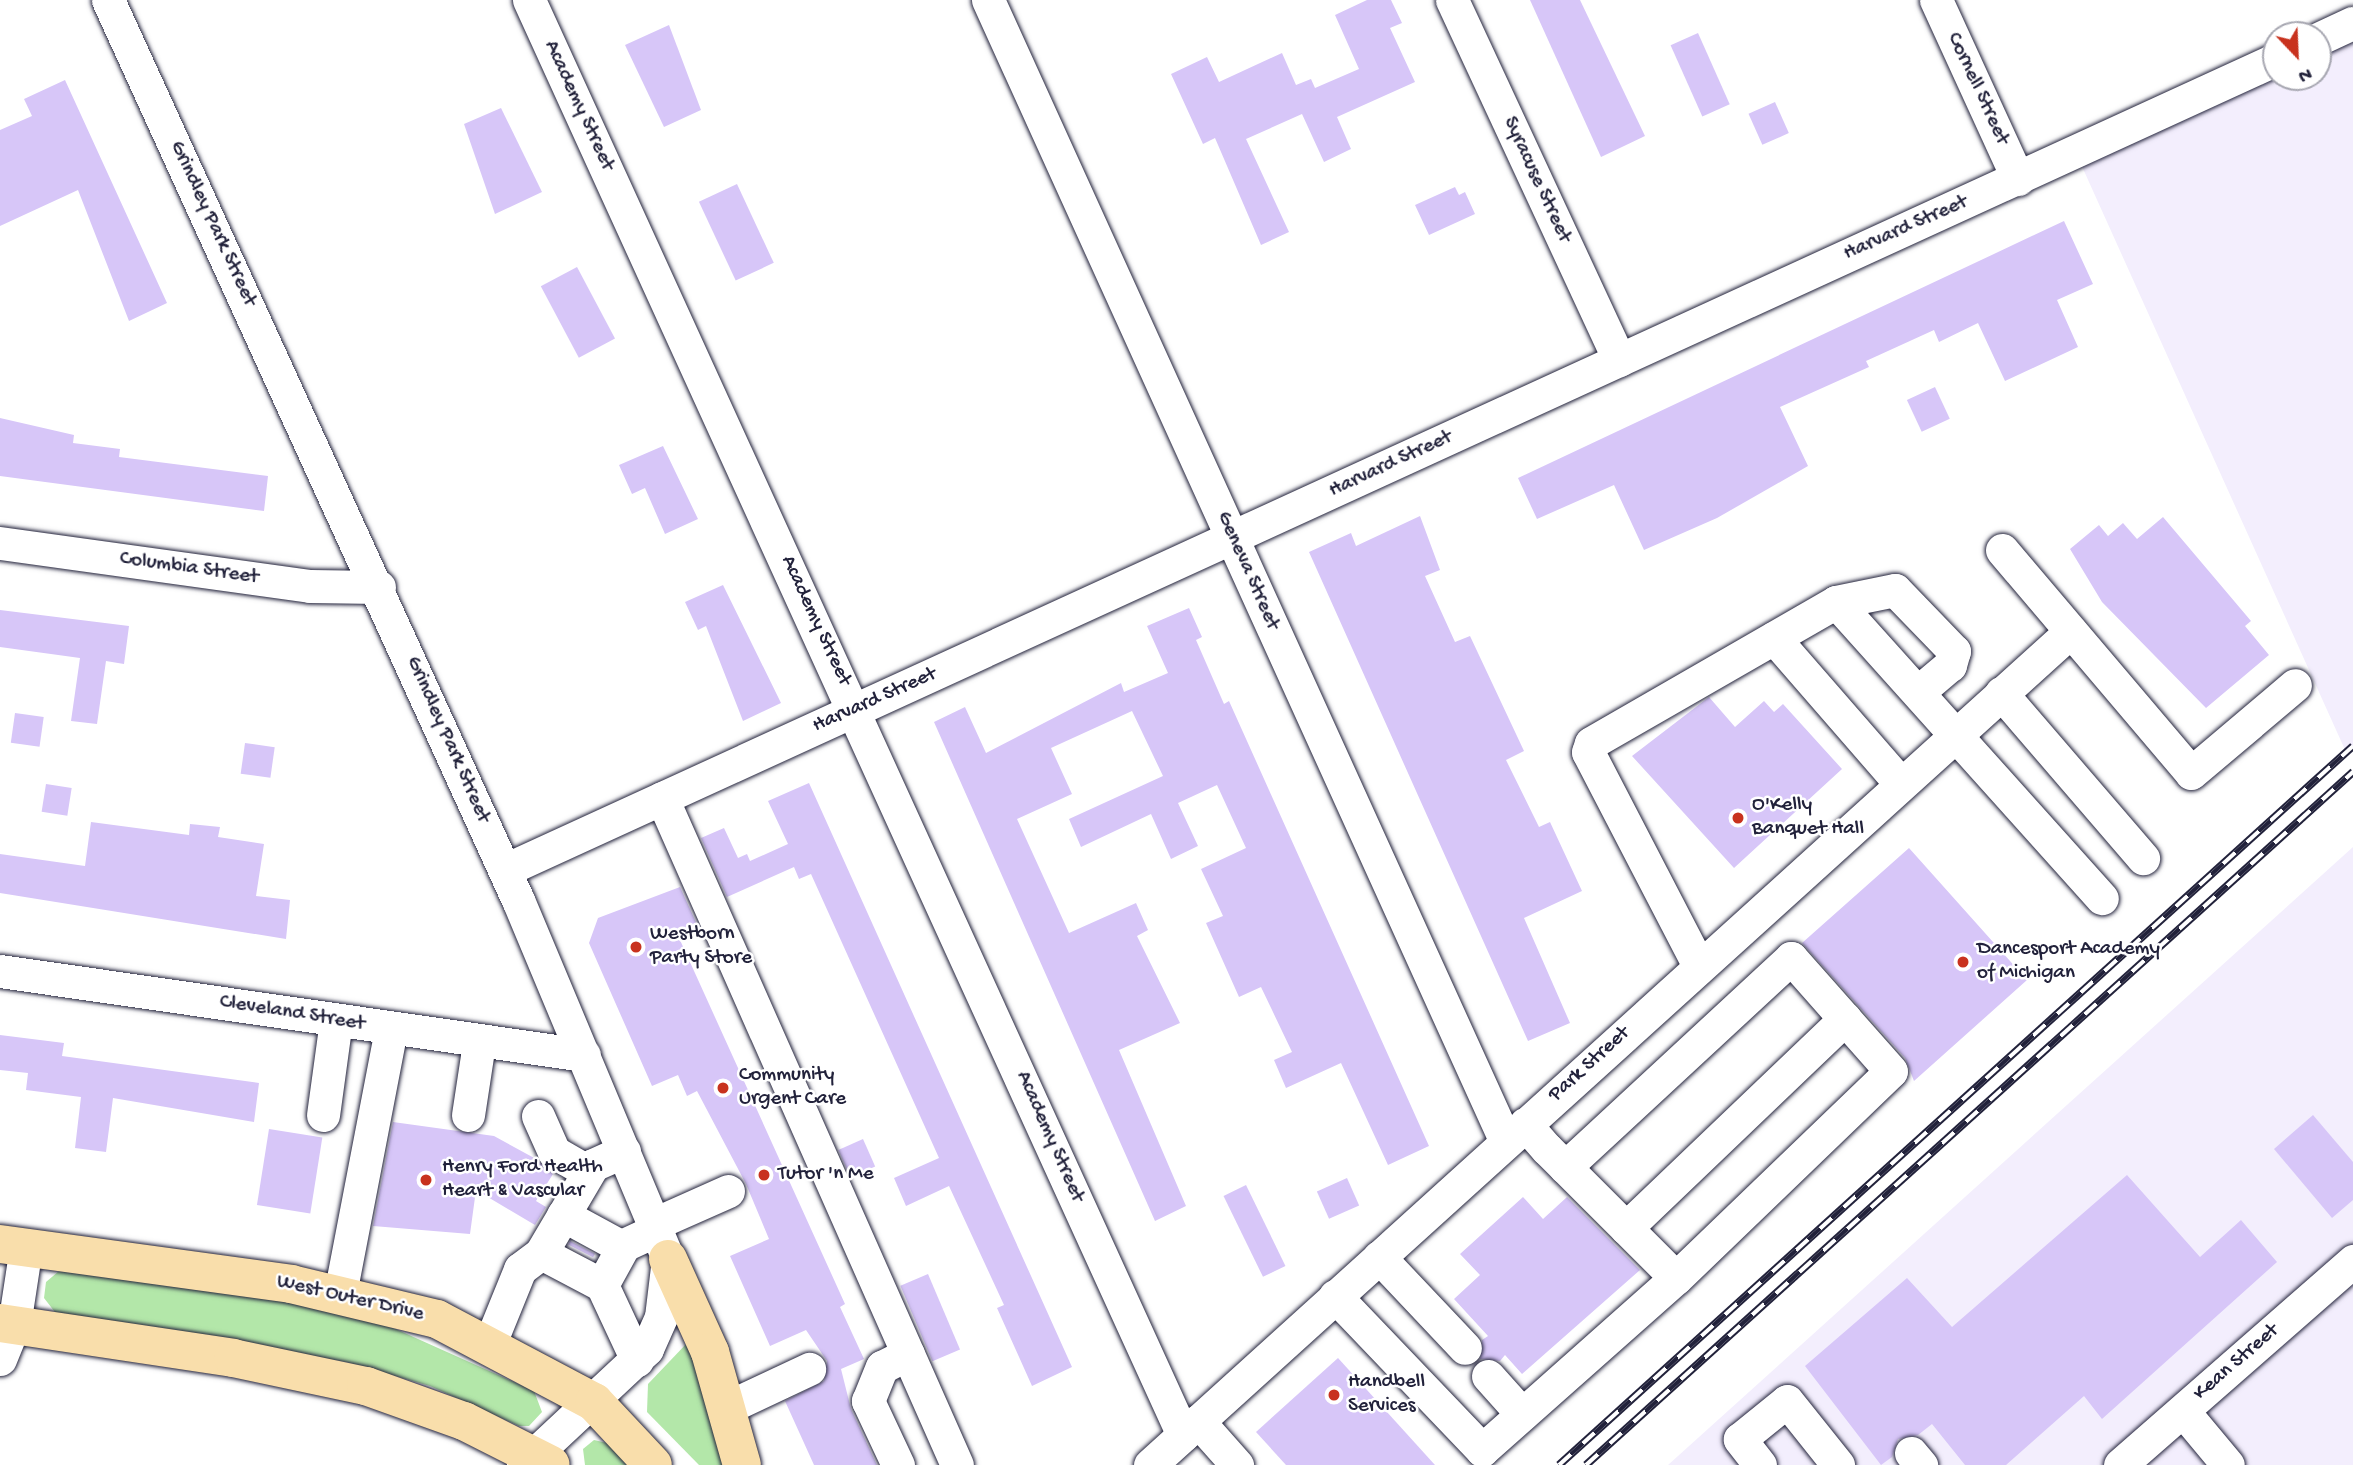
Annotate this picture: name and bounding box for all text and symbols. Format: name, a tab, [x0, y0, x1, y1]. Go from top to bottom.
north arrow	[2262, 21, 2332, 91]
street label: Cornell Street	[1940, 29, 2014, 149]
street label: Academy Street	[537, 37, 619, 175]
text: N	[2294, 61, 2315, 87]
street label: Syracuse Street	[1496, 113, 1576, 247]
street label: Grindley Park Street	[163, 137, 261, 311]
street label: Harvard Street	[1840, 191, 1972, 267]
street label: Harvard Street	[1326, 426, 1456, 504]
street label: Geneva Street	[1210, 508, 1284, 634]
street label: Columbia Street	[118, 547, 260, 591]
street label: Academy Street	[774, 552, 856, 690]
street label: Grindley Park Street	[399, 653, 495, 827]
street label: Harvard Street	[809, 663, 941, 739]
place label: O'Kelly Banquet Hall	[1752, 793, 1864, 843]
marker: O'Kelly Banquet Hall	[1730, 810, 1746, 826]
place label: Westborn Party Store	[650, 922, 752, 972]
place label: Dancesport Academy of Michigan	[1977, 937, 2160, 987]
marker: Westborn Party Store	[628, 939, 644, 955]
marker: Dancesport Academy of Michigan	[1955, 954, 1971, 970]
street label: Cleveland Street	[218, 990, 366, 1038]
street label: Park Street	[1544, 1022, 1636, 1108]
place label: Community Urgent Care	[739, 1063, 846, 1113]
street label: Academy Street	[1009, 1068, 1089, 1206]
marker: Community Urgent Care	[713, 1078, 733, 1098]
place label: Henry Ford Health Heart & Vascular	[442, 1155, 603, 1205]
place label: Tutor 'n Me	[778, 1162, 874, 1188]
marker: Tutor 'n Me	[756, 1167, 772, 1183]
marker: Henry Ford Health Heart & Vascular	[416, 1170, 436, 1190]
street label: West Outer Drive	[274, 1270, 426, 1328]
street label: Kean Street	[2189, 1319, 2285, 1407]
place label: Handbell Services	[1348, 1370, 1425, 1420]
marker: Handbell Services	[1326, 1387, 1342, 1403]

